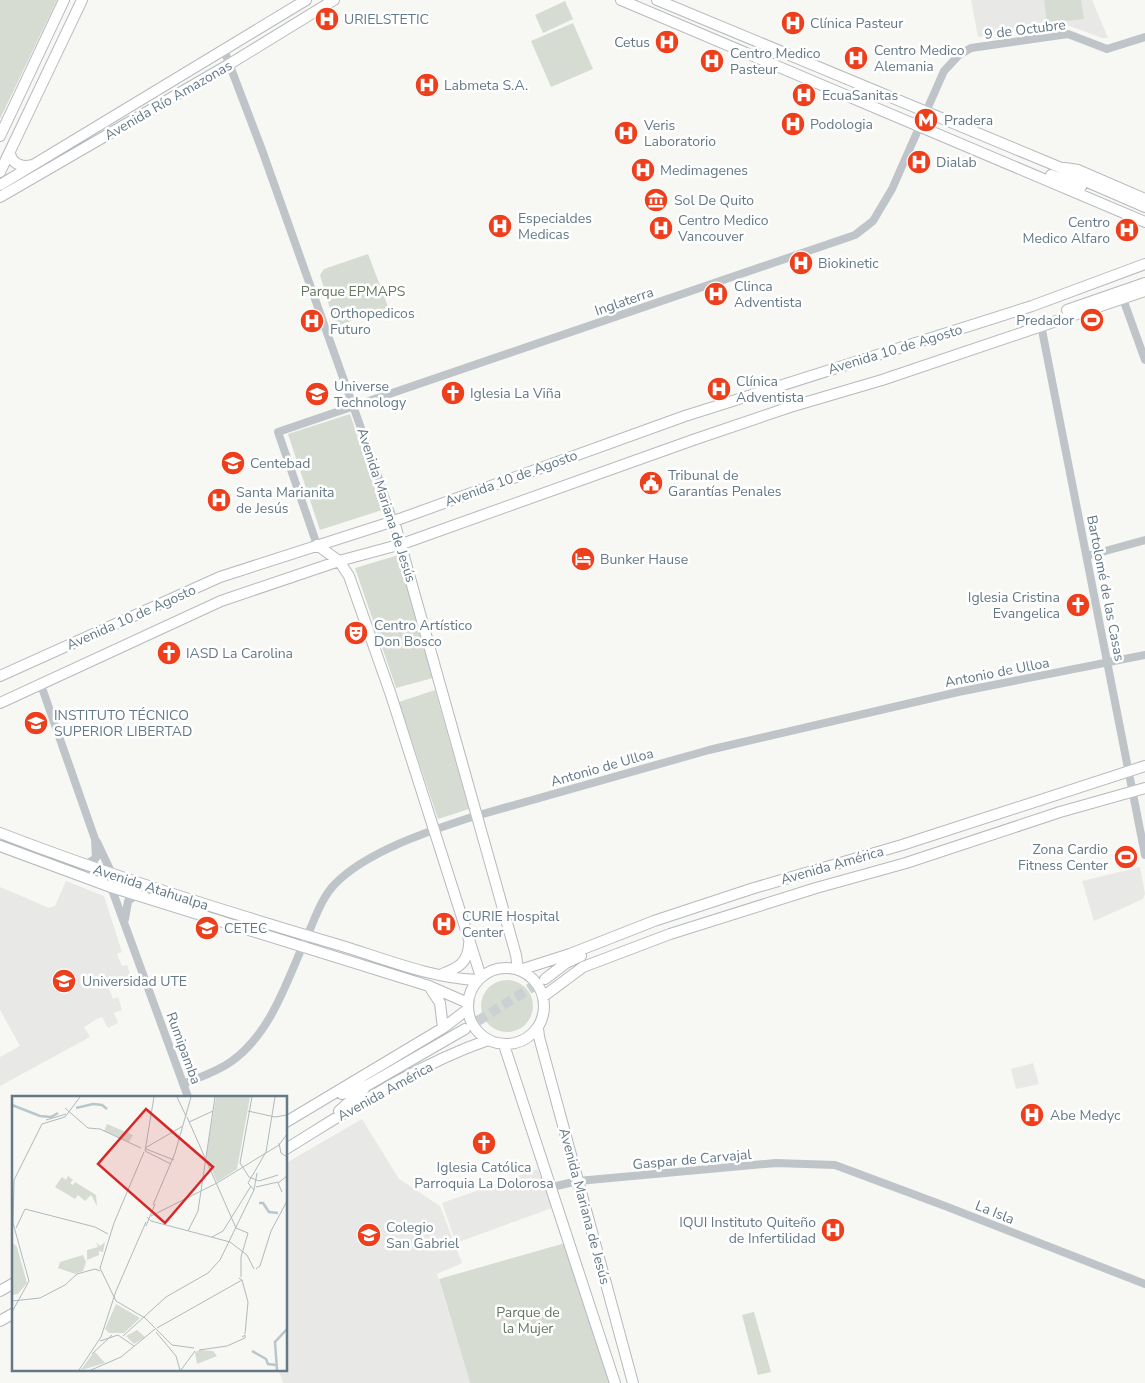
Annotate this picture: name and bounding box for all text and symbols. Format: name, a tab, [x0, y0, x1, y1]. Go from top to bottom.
hospital icon: URIELSTETIC	[314, 6, 340, 32]
place label: URIELSTETIC	[344, 10, 429, 29]
hospital icon: Clínica Pasteur	[780, 10, 806, 36]
place label: Clínica Pasteur	[810, 14, 903, 33]
street label: 9 de Octubre	[983, 15, 1067, 44]
hospital icon: Cetus	[654, 29, 680, 55]
place label: Cetus	[614, 33, 650, 52]
place label: Centro Medico Alemania	[874, 41, 965, 76]
place label: Centro Medico Pasteur	[730, 44, 821, 79]
hospital icon: Centro Medico Alemania	[843, 45, 869, 71]
hospital icon: Centro Medico Pasteur	[699, 48, 725, 74]
street label: Avenida Río Amazonas	[101, 56, 236, 145]
hospital icon: Labmeta S.A.	[414, 72, 440, 98]
place label: Labmeta S.A.	[444, 76, 528, 95]
hospital icon: EcuaSanitas	[791, 82, 817, 108]
place label: EcuaSanitas	[822, 86, 898, 105]
metro station icon: Pradera	[913, 107, 939, 133]
hospital icon: Podologia	[780, 111, 806, 137]
place label: Pradera	[944, 111, 993, 130]
place label: Podologia	[810, 115, 873, 134]
place label: Veris Laboratorio	[643, 116, 716, 151]
hospital icon: Veris Laboratorio	[613, 120, 639, 146]
hospital icon: Dialab	[906, 149, 932, 175]
place label: Dialab	[936, 153, 977, 172]
hospital icon: Medimagenes	[630, 157, 656, 183]
place label: Medimagenes	[660, 161, 748, 180]
museum icon: Sol De Quito	[643, 187, 669, 213]
place label: Sol De Quito	[674, 191, 754, 210]
place label: Especialdes Medicas	[518, 209, 592, 244]
place label: Centro Medico Vancouver	[677, 211, 769, 246]
hospital icon: Especialdes Medicas	[487, 213, 513, 239]
place label: Centro Medico Alfaro	[1022, 213, 1110, 248]
hospital icon: Centro Medico Vancouver	[648, 215, 674, 241]
hospital icon: Centro Medico Alfaro	[1114, 217, 1140, 243]
hospital icon: Biokinetic	[788, 250, 814, 276]
place label: Biokinetic	[818, 254, 879, 273]
place label: Clinca Adventista	[734, 277, 802, 312]
hospital icon: Clinca Adventista	[703, 281, 729, 307]
park label: Parque EPMAPS	[301, 282, 406, 301]
street label: Inglaterra	[592, 283, 656, 320]
place label: Orthopedicos Futuro	[330, 304, 415, 339]
sports icon: Predador	[1079, 307, 1105, 333]
hospital icon: Orthopedicos Futuro	[299, 308, 325, 334]
place label: Predador	[1016, 311, 1074, 330]
street label: Avenida 10 de Agosto	[826, 320, 965, 379]
place label: Clínica Adventista	[736, 372, 804, 407]
hospital icon: Clínica Adventista	[706, 376, 732, 402]
place label: Universe Technology	[334, 377, 407, 412]
church icon: Iglesia La Viña	[440, 380, 466, 406]
school or university icon: Universe Technology	[304, 381, 330, 407]
place label: Iglesia La Viña	[470, 384, 561, 403]
street label: Avenida Mariana de Jesús	[353, 426, 421, 585]
street label: Avenida 10 de Agosto	[442, 446, 580, 511]
school or university icon: Centebad	[220, 450, 246, 476]
place label: Centebad	[250, 454, 310, 473]
place label: Tribunal de Garantías Penales	[668, 466, 782, 501]
public building icon: Tribunal de Garantías Penales	[638, 470, 664, 496]
place label: Santa Marianita de Jesús	[236, 483, 335, 518]
hospital icon: Santa Marianita de Jesús	[206, 487, 232, 513]
street label: Bartolomé de las Casas	[1082, 513, 1129, 663]
hotel icon: Bunker Hause	[570, 546, 596, 572]
place label: Bunker Hause	[600, 550, 688, 569]
street label: Avenida 10 de Agosto	[63, 580, 199, 655]
place label: Iglesia Cristina Evangelica	[968, 588, 1060, 623]
church icon: Iglesia Cristina Evangelica	[1065, 592, 1091, 618]
place label: Centro Artístico Don Bosco	[374, 616, 472, 651]
theatre icon: Centro Artístico Don Bosco	[343, 620, 369, 646]
church icon: IASD La Carolina	[156, 640, 182, 666]
place label: IASD La Carolina	[186, 644, 293, 663]
street label: Antonio de Ulloa	[943, 653, 1051, 692]
place label: INSTITUTO TÉCNICO SUPERIOR LIBERTAD	[54, 706, 192, 741]
school or university icon: INSTITUTO TÉCNICO SUPERIOR LIBERTAD	[23, 710, 49, 736]
street label: Antonio de Ulloa	[548, 744, 656, 791]
place label: Zona Cardio Fitness Center	[1018, 840, 1108, 875]
street label: Avenida América	[778, 842, 886, 889]
sports icon: Zona Cardio Fitness Center	[1113, 844, 1139, 870]
street label: Avenida Atahualpa	[91, 860, 211, 915]
place label: CURIE Hospital Center	[462, 907, 560, 942]
hospital icon: CURIE Hospital Center	[431, 911, 457, 937]
school or university icon: CETEC	[194, 915, 220, 941]
place label: CETEC	[224, 919, 267, 938]
school or university icon: Universidad UTE	[51, 968, 77, 994]
place label: Universidad UTE	[82, 972, 187, 991]
street label: Rumipamba	[162, 1009, 205, 1087]
street label: Avenida América	[334, 1057, 436, 1126]
inset map	[12, 1096, 288, 1370]
hospital icon: Abe Medyc	[1019, 1102, 1045, 1128]
place label: Abe Medyc	[1050, 1106, 1121, 1125]
street label: Avenida Mariana de Jesús	[554, 1126, 615, 1287]
church icon: Iglesia Católica Parroquia La Dolorosa	[471, 1130, 497, 1156]
street label: Gaspar de Carvajal	[632, 1145, 753, 1174]
place label: Iglesia Católica Parroquia La Dolorosa	[414, 1158, 554, 1193]
street label: La Isla	[972, 1196, 1017, 1229]
place label: IQUI Instituto Quiteño de Infertilidad	[679, 1213, 816, 1248]
hospital icon: IQUI Instituto Quiteño de Infertilidad	[820, 1217, 846, 1243]
place label: Colegio San Gabriel	[386, 1218, 460, 1253]
school or university icon: Colegio San Gabriel	[356, 1222, 382, 1248]
park label: Parque de la Mujer	[496, 1303, 560, 1338]

